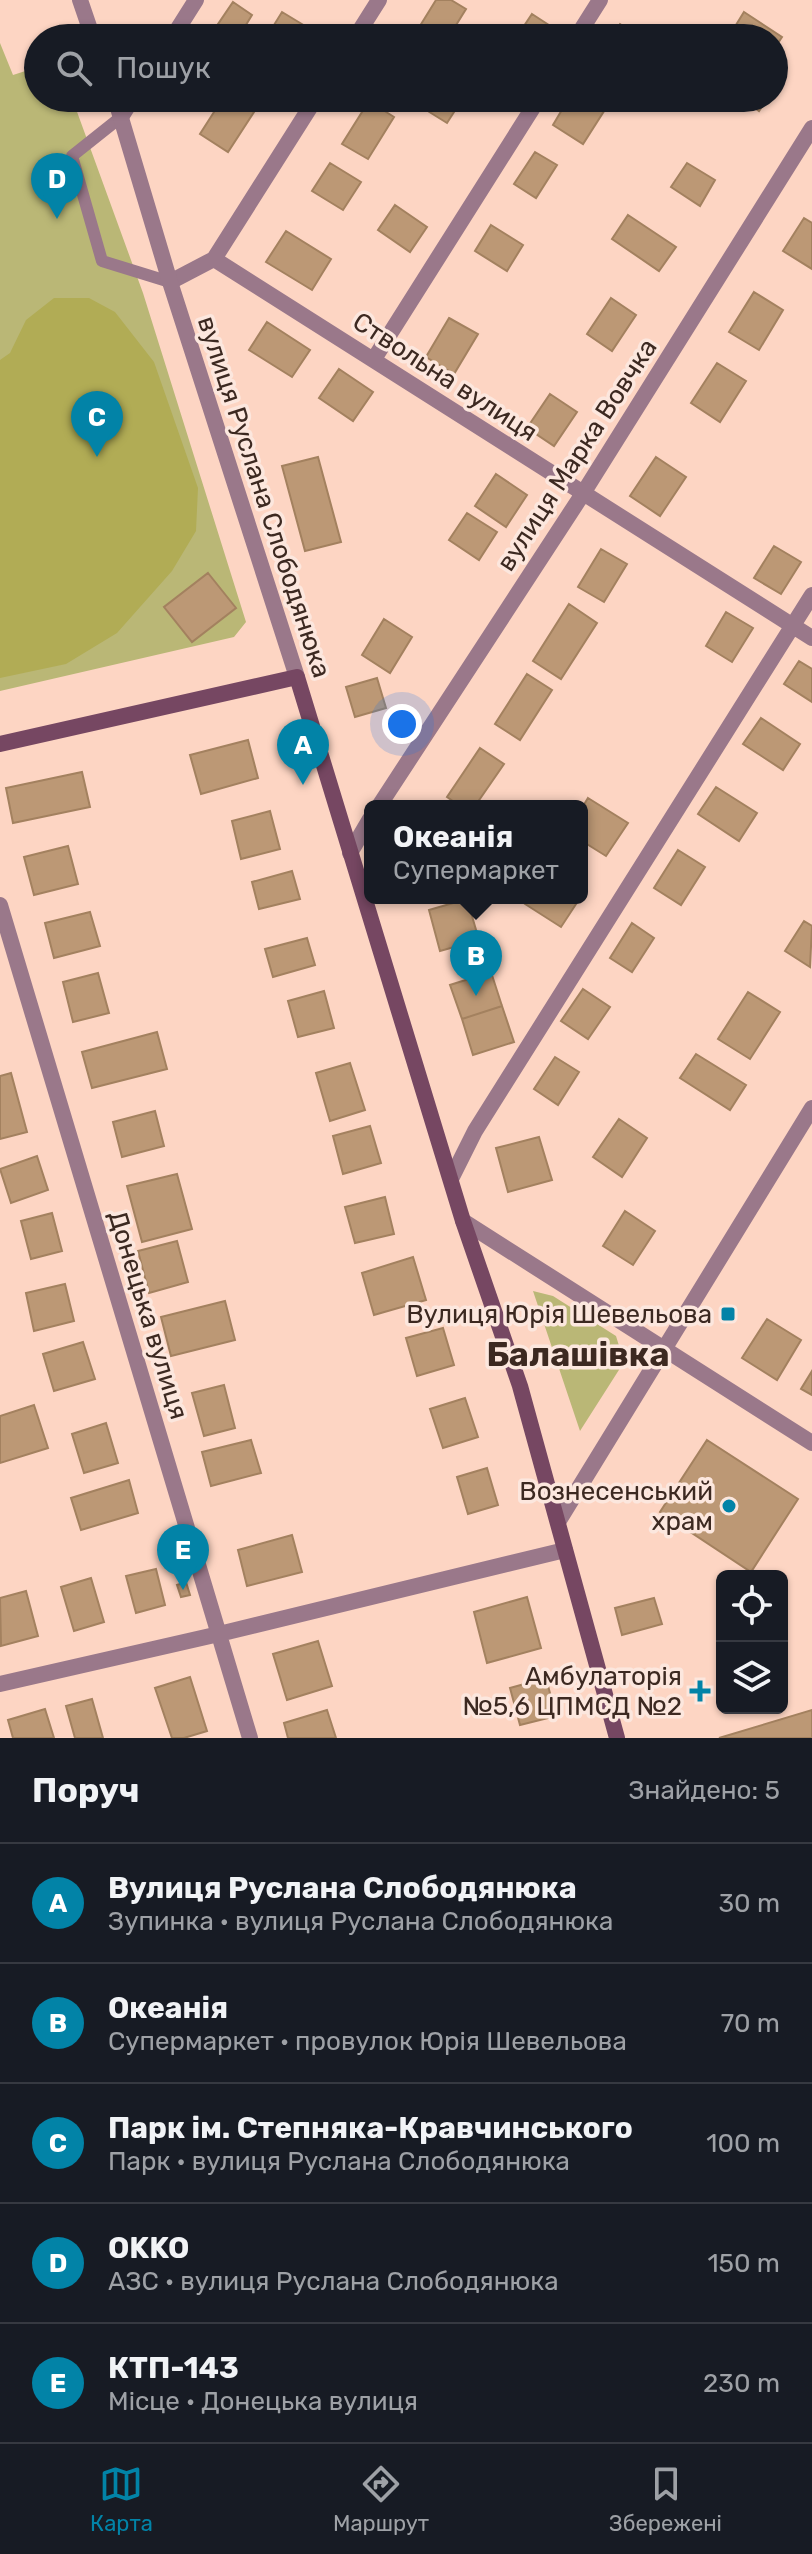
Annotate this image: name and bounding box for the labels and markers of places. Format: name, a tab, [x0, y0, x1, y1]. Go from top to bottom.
pin: D	[31, 153, 83, 219]
pin: C	[71, 391, 123, 457]
pin: A	[277, 719, 329, 785]
pin: B	[450, 930, 502, 996]
place label: Вулиця Юрія Шевельова	[406, 1299, 712, 1330]
marker: Вулиця Юрія Шевельова	[719, 1305, 737, 1323]
place label: Вознесенський храм	[519, 1476, 713, 1537]
marker: Вознесенський храм	[720, 1497, 738, 1515]
pin: E	[157, 1524, 209, 1590]
place label: Амбулаторія №5,6 ЦПМСД №2	[463, 1661, 682, 1722]
marker: Амбулаторія №5,6 ЦПМСД №2	[689, 1680, 711, 1702]

